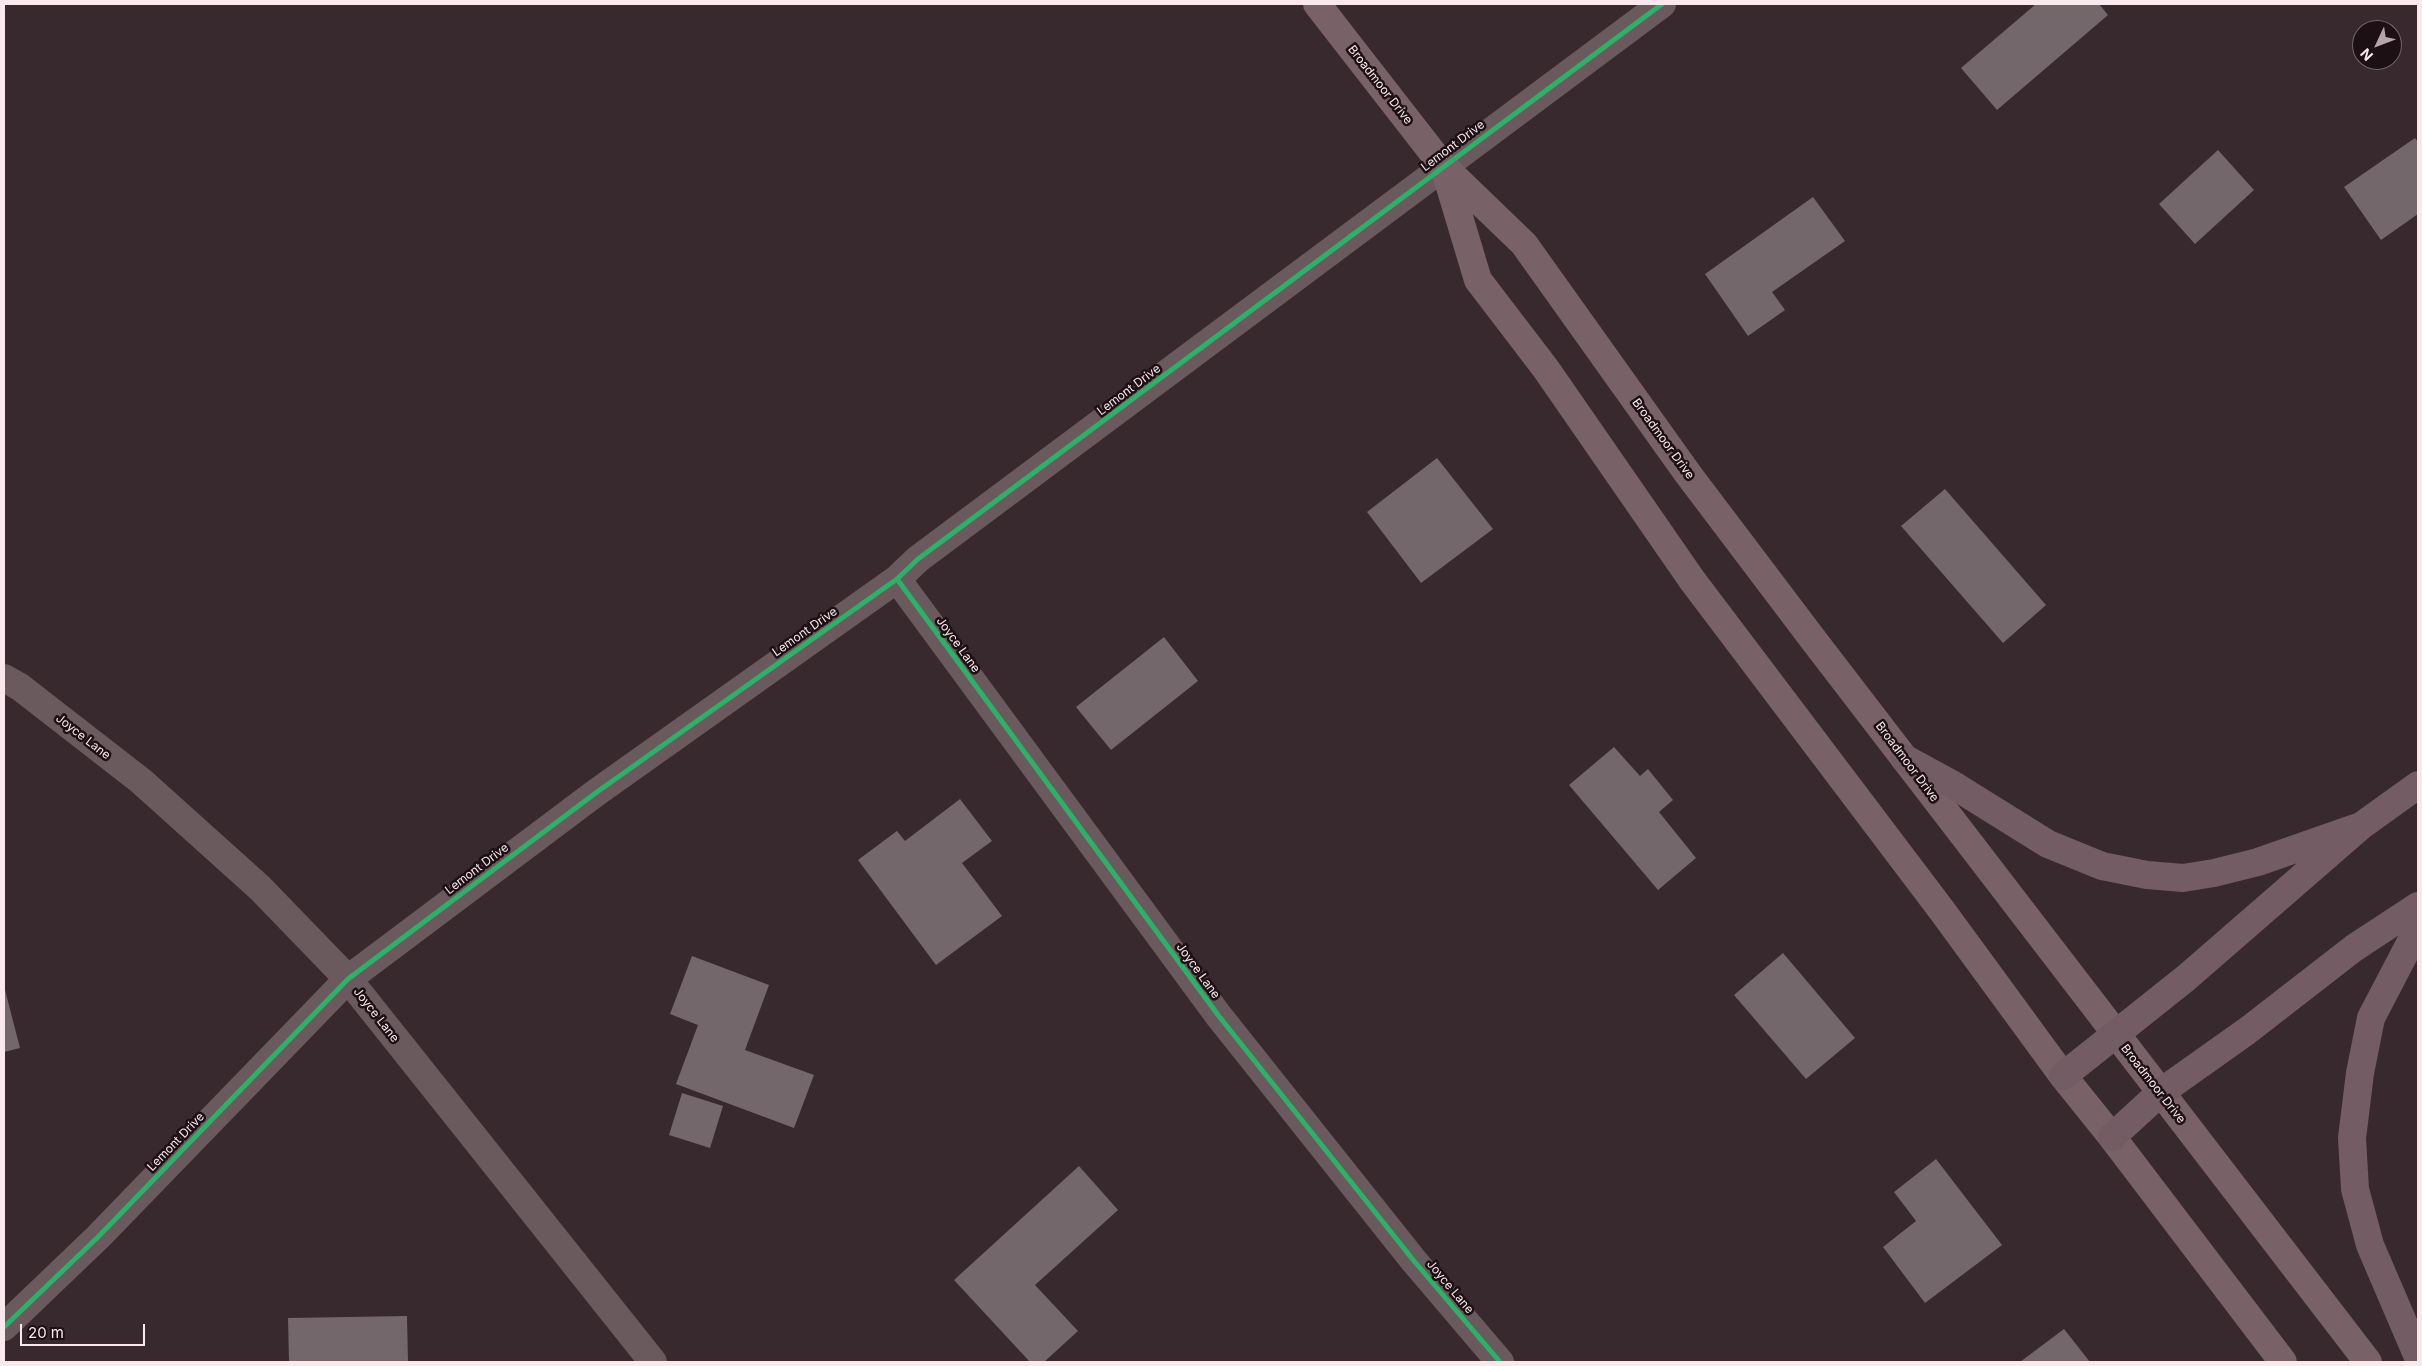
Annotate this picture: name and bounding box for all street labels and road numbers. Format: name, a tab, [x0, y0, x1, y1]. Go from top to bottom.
street label: Broadmoor Drive	[1345, 43, 1415, 127]
street label: Lemont Drive	[1418, 117, 1488, 175]
street label: Lemont Drive	[1094, 361, 1164, 419]
street label: Broadmoor Drive	[1629, 396, 1697, 482]
street label: Lemont Drive	[770, 604, 840, 660]
street label: Joyce Lane	[933, 614, 983, 676]
street label: Joyce Lane	[53, 711, 113, 763]
street label: Broadmoor Drive	[1872, 719, 1942, 805]
street label: Lemont Drive	[442, 840, 512, 898]
street label: Joyce Lane	[1173, 940, 1223, 1002]
street label: Joyce Lane	[350, 985, 402, 1045]
street label: Broadmoor Drive	[2118, 1042, 2188, 1126]
street label: Lemont Drive	[145, 1110, 207, 1174]
street label: Joyce Lane	[1424, 1257, 1476, 1317]

